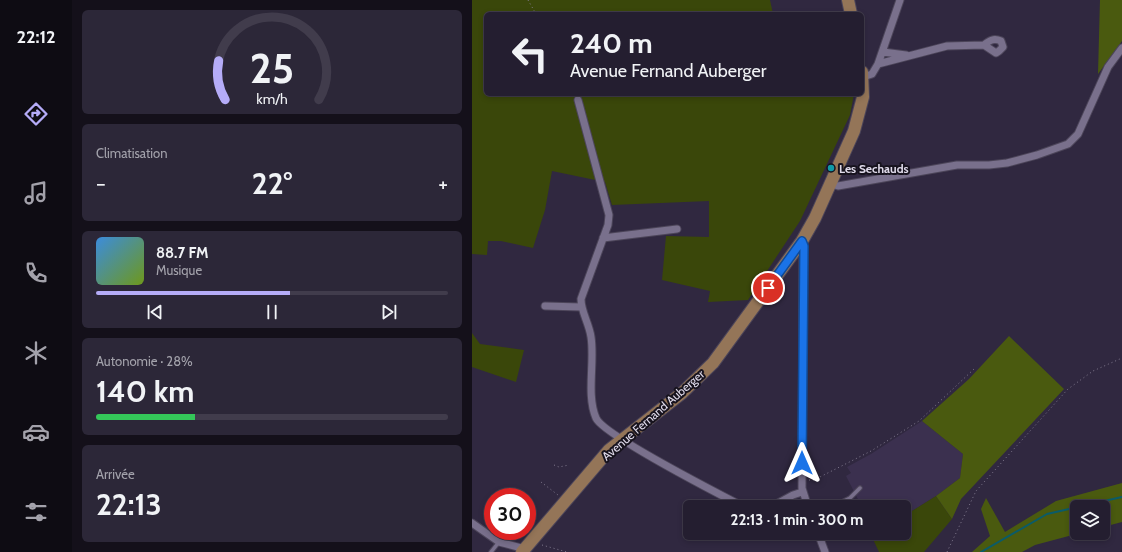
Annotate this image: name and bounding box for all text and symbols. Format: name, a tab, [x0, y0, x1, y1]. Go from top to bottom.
text: 22:12	[16, 26, 56, 48]
text: 240 m	[570, 26, 653, 60]
icon: left	[504, 28, 556, 80]
text: 25	[250, 43, 294, 93]
text: Avenue Fernand Auberger	[570, 60, 766, 82]
text: km/h	[256, 90, 288, 108]
icon: directions	[22, 100, 50, 128]
text: Climatisation	[96, 145, 168, 161]
place label: Les Sechauds	[839, 161, 909, 176]
marker: Les Sechauds	[826, 163, 836, 173]
text: 22°	[252, 165, 292, 202]
text: −	[96, 170, 106, 197]
text: +	[438, 170, 448, 197]
icon: music	[22, 179, 50, 207]
text: 88.7 FM	[156, 244, 209, 262]
icon: phone	[22, 259, 50, 287]
text: Musique	[156, 262, 202, 278]
pin	[751, 271, 785, 305]
icon: arrive	[757, 277, 779, 299]
icon: previous	[144, 301, 166, 323]
icon: pause	[261, 301, 283, 323]
icon: next	[378, 301, 400, 323]
icon: climate	[22, 339, 50, 367]
text: Autonomie · 28%	[96, 353, 193, 369]
street label: Avenue Fernand Auberger	[599, 366, 707, 464]
text: 140 km	[96, 373, 194, 410]
icon: car	[22, 418, 50, 446]
position arrow	[781, 442, 823, 484]
text: Arrivée	[96, 466, 135, 482]
text: 22:13	[96, 486, 162, 523]
speed limit sign: 30	[484, 488, 536, 540]
icon: filters	[22, 498, 50, 526]
map controls	[1070, 500, 1110, 540]
button: layers	[1070, 500, 1110, 540]
text: 22:13 · 1 min · 300 m	[731, 511, 863, 529]

